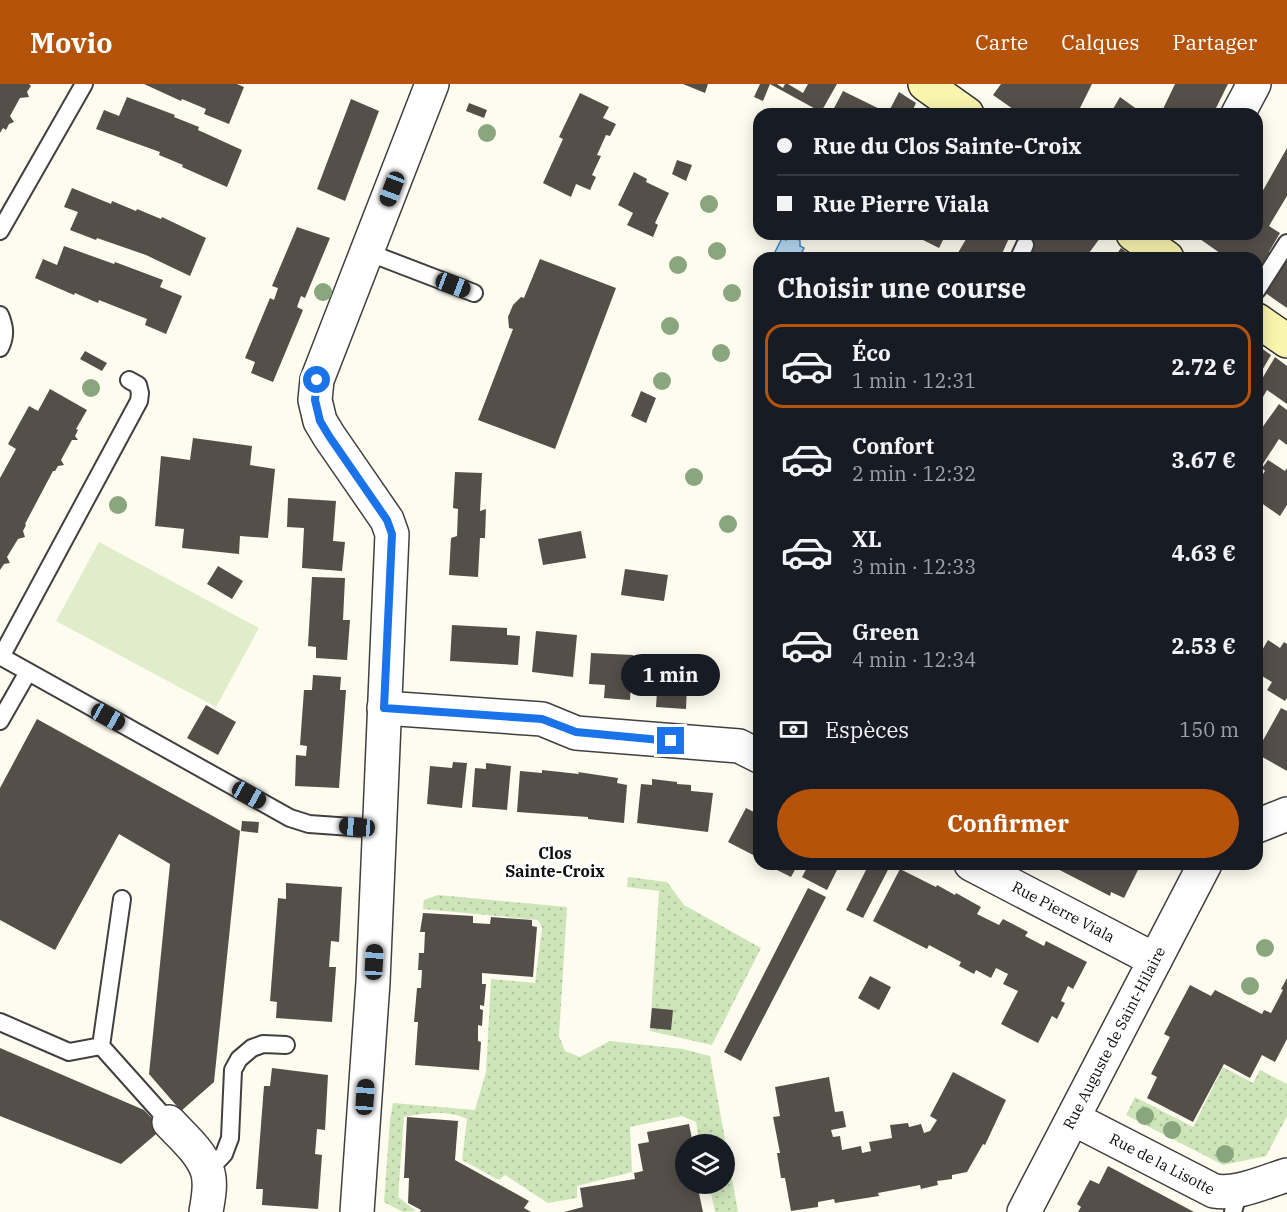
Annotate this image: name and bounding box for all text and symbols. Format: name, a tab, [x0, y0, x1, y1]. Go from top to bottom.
text: Movio	[30, 24, 112, 61]
text: Carte	[975, 28, 1028, 56]
text: Calques	[1061, 28, 1140, 56]
text: Partager	[1173, 28, 1257, 56]
text: Rue du Clos Sainte-Croix	[813, 131, 1082, 160]
car	[377, 169, 407, 209]
text: Rue Pierre Viala	[813, 189, 989, 218]
car	[433, 270, 473, 300]
text: Choisir une course	[777, 270, 1026, 305]
text: Éco	[852, 338, 891, 367]
icon: car	[780, 339, 834, 393]
text: 2.72 €	[1171, 352, 1236, 381]
route start	[303, 366, 330, 393]
text: 1 min · 12:31	[852, 367, 976, 394]
text: Confort	[852, 431, 934, 460]
icon: car	[780, 432, 834, 486]
text: 3.67 €	[1171, 445, 1236, 474]
text: 2 min · 12:32	[852, 460, 976, 487]
text: XL	[852, 524, 882, 553]
icon: car	[780, 525, 834, 579]
text: 4.63 €	[1171, 538, 1236, 567]
text: 3 min · 12:33	[852, 553, 976, 580]
text: Green	[852, 617, 919, 646]
icon: car	[780, 618, 834, 672]
text: 2.53 €	[1171, 631, 1236, 660]
text: 4 min · 12:34	[852, 646, 976, 673]
callout: 1 min	[622, 654, 720, 696]
text: 1 min	[643, 661, 699, 688]
car	[88, 700, 128, 734]
icon: cash	[777, 713, 810, 746]
text: Espèces	[825, 715, 909, 744]
text: 150 m	[1179, 716, 1239, 743]
route end	[657, 727, 684, 754]
car	[229, 778, 269, 812]
button: Confirmer	[777, 789, 1239, 858]
car	[338, 817, 376, 837]
district label: Clos Sainte-Croix	[505, 843, 605, 881]
street label: Rue Pierre Viala	[1009, 877, 1118, 946]
street label: Rue Auguste de Saint-Hilaire	[1059, 943, 1169, 1132]
car	[364, 944, 384, 980]
car	[355, 1078, 375, 1116]
street label: Rue de la Lisotte	[1106, 1129, 1218, 1199]
map controls	[675, 1134, 735, 1194]
button: layers	[675, 1134, 735, 1194]

